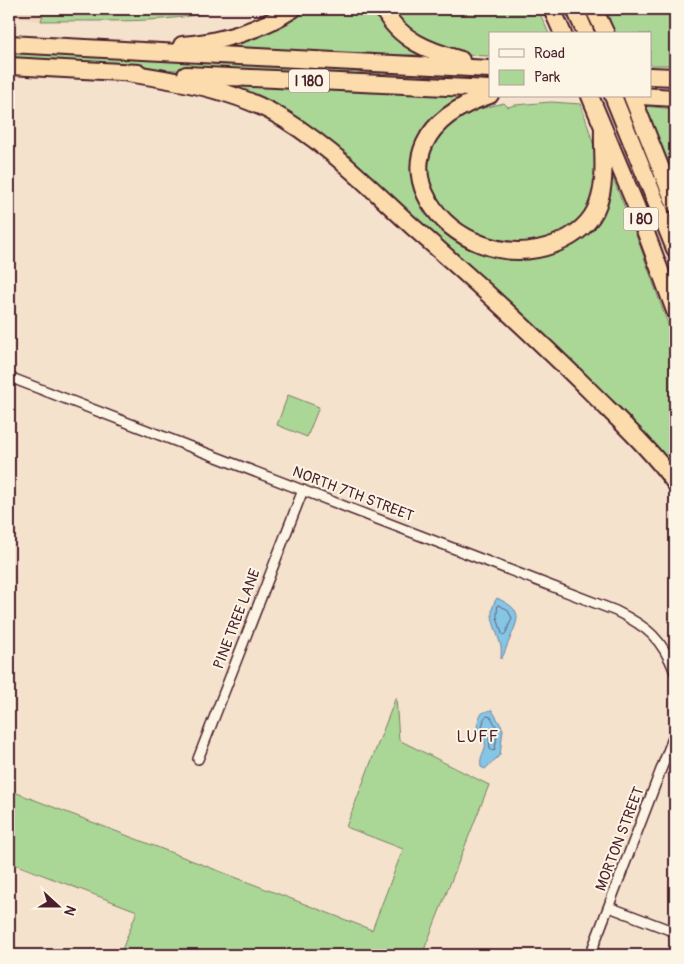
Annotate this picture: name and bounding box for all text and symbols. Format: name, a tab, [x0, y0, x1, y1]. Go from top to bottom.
legend	[489, 32, 652, 98]
text: Road	[534, 44, 565, 63]
text: Park	[534, 68, 561, 87]
road number: I 180	[289, 70, 329, 92]
road number: I 80	[624, 208, 658, 230]
street label: NORTH 7TH STREET	[290, 462, 416, 526]
street label: PINE TREE LANE	[209, 566, 265, 672]
district label: LUFF	[457, 727, 499, 747]
street label: MORTON STREET	[591, 784, 649, 894]
north arrow	[32, 882, 82, 932]
text: N	[60, 903, 79, 918]

